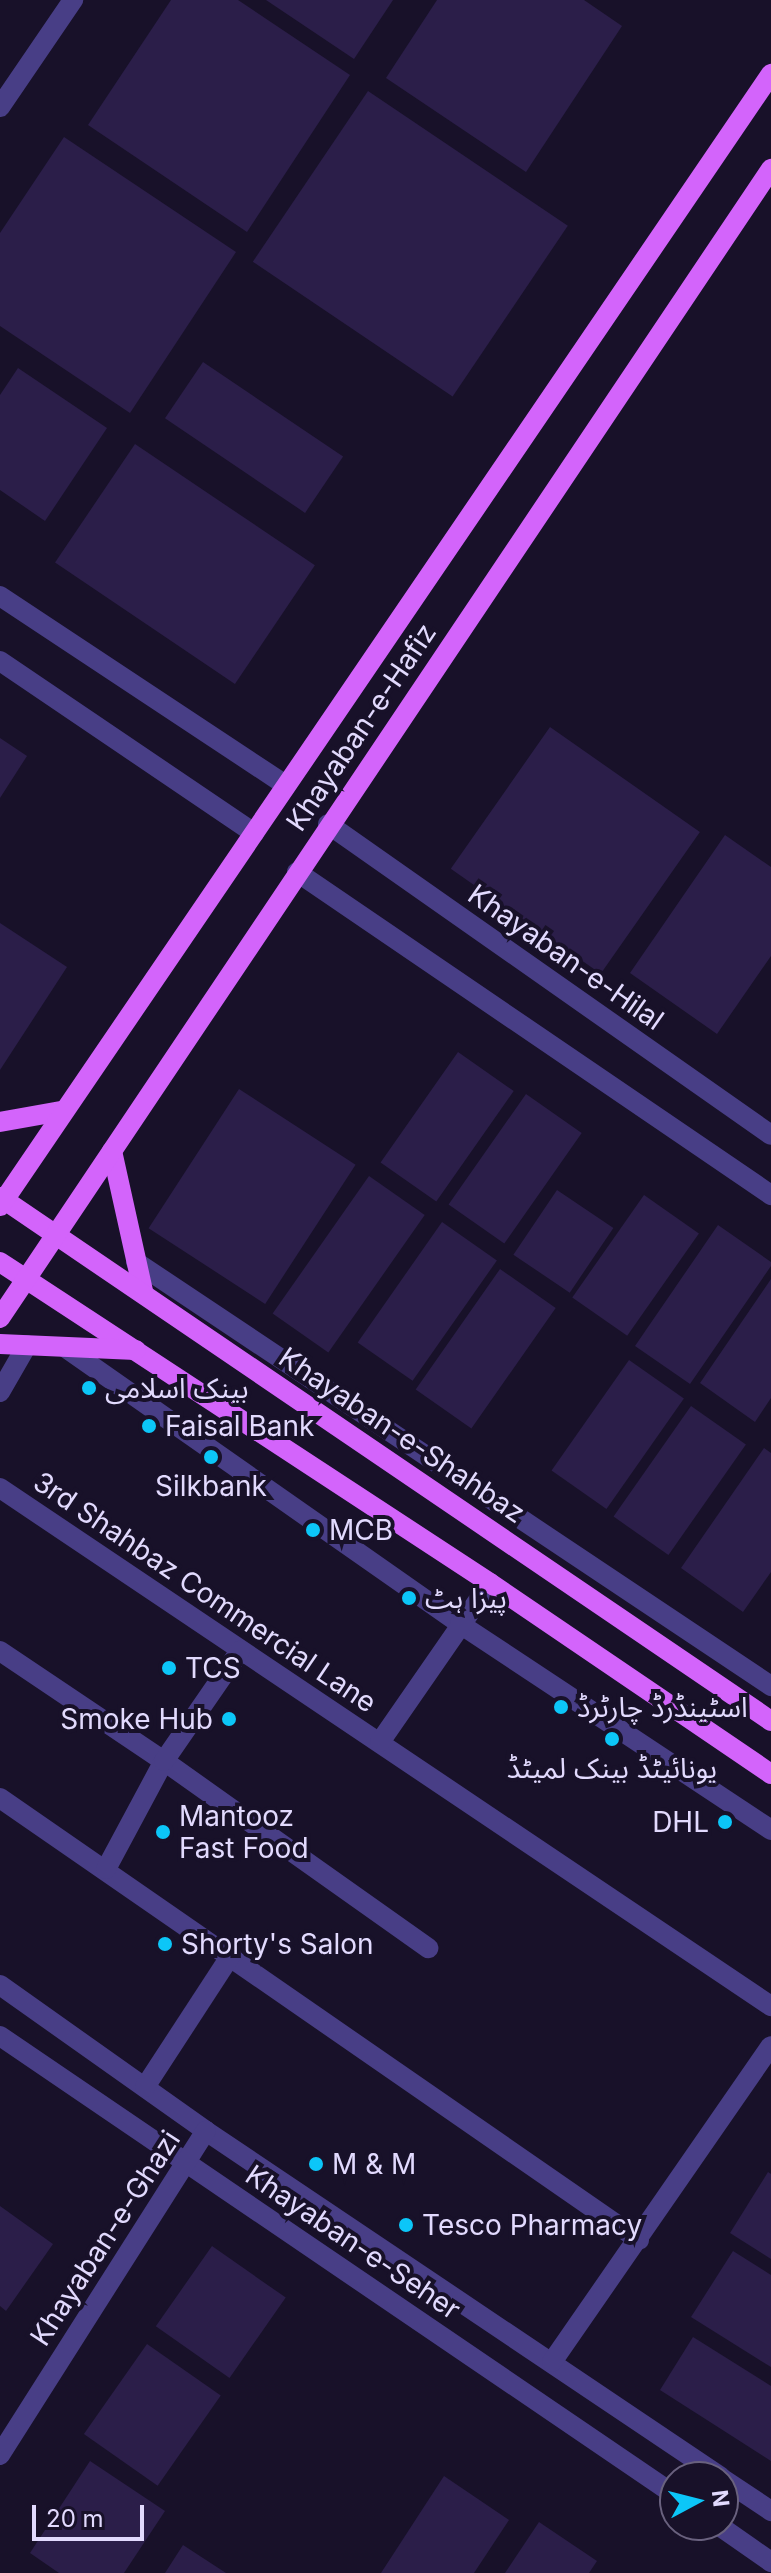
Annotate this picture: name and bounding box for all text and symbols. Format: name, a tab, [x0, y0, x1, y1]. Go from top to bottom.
street label: Khayaban-e-Hafiz	[279, 617, 443, 837]
street label: Khayaban-e-Hilal	[462, 877, 670, 1037]
street label: Khayaban-e-Shahbaz	[273, 1340, 531, 1530]
place label: بینک اسلامی	[105, 1371, 248, 1405]
marker: بینک اسلامی	[80, 1379, 98, 1397]
place label: Faisal Bank	[165, 1409, 314, 1443]
marker: Faisal Bank	[140, 1417, 158, 1435]
marker: Silkbank	[202, 1448, 220, 1466]
street label: 3rd Shahbaz Commercial Lane	[27, 1465, 383, 1719]
place label: Silkbank	[155, 1469, 267, 1503]
place label: MCB	[329, 1513, 393, 1547]
marker: MCB	[304, 1521, 322, 1539]
place label: پیزا ہٹ	[425, 1581, 507, 1615]
marker: پیزا ہٹ	[400, 1589, 418, 1607]
place label: TCS	[185, 1651, 241, 1685]
marker: TCS	[160, 1659, 178, 1677]
place label: اسٹینڈرڈ چارٹرڈ	[577, 1690, 748, 1724]
marker: اسٹینڈرڈ چارٹرڈ	[552, 1698, 570, 1716]
place label: Smoke Hub	[60, 1702, 213, 1736]
marker: Smoke Hub	[220, 1710, 238, 1728]
marker: یونائیٹڈ بینک لمیٹڈ	[603, 1730, 621, 1748]
place label: یونائیٹڈ بینک لمیٹڈ	[507, 1751, 717, 1785]
place label: Mantooz Fast Food	[179, 1799, 309, 1865]
place label: DHL	[652, 1805, 709, 1839]
marker: DHL	[716, 1813, 734, 1831]
marker: Mantooz Fast Food	[154, 1823, 172, 1841]
place label: Shorty's Salon	[181, 1927, 374, 1961]
marker: Shorty's Salon	[156, 1935, 174, 1953]
street label: Khayaban-e-Ghazi	[23, 2124, 187, 2352]
place label: M & M	[332, 2147, 416, 2181]
marker: M & M	[307, 2155, 325, 2173]
street label: Khayaban-e-Seher	[239, 2158, 467, 2326]
place label: Tesco Pharmacy	[422, 2208, 642, 2242]
marker: Tesco Pharmacy	[397, 2216, 415, 2234]
north arrow	[659, 2461, 739, 2541]
text: N	[707, 2488, 735, 2508]
scale bar	[36, 2489, 148, 2539]
text: 20 m	[46, 2504, 104, 2533]

